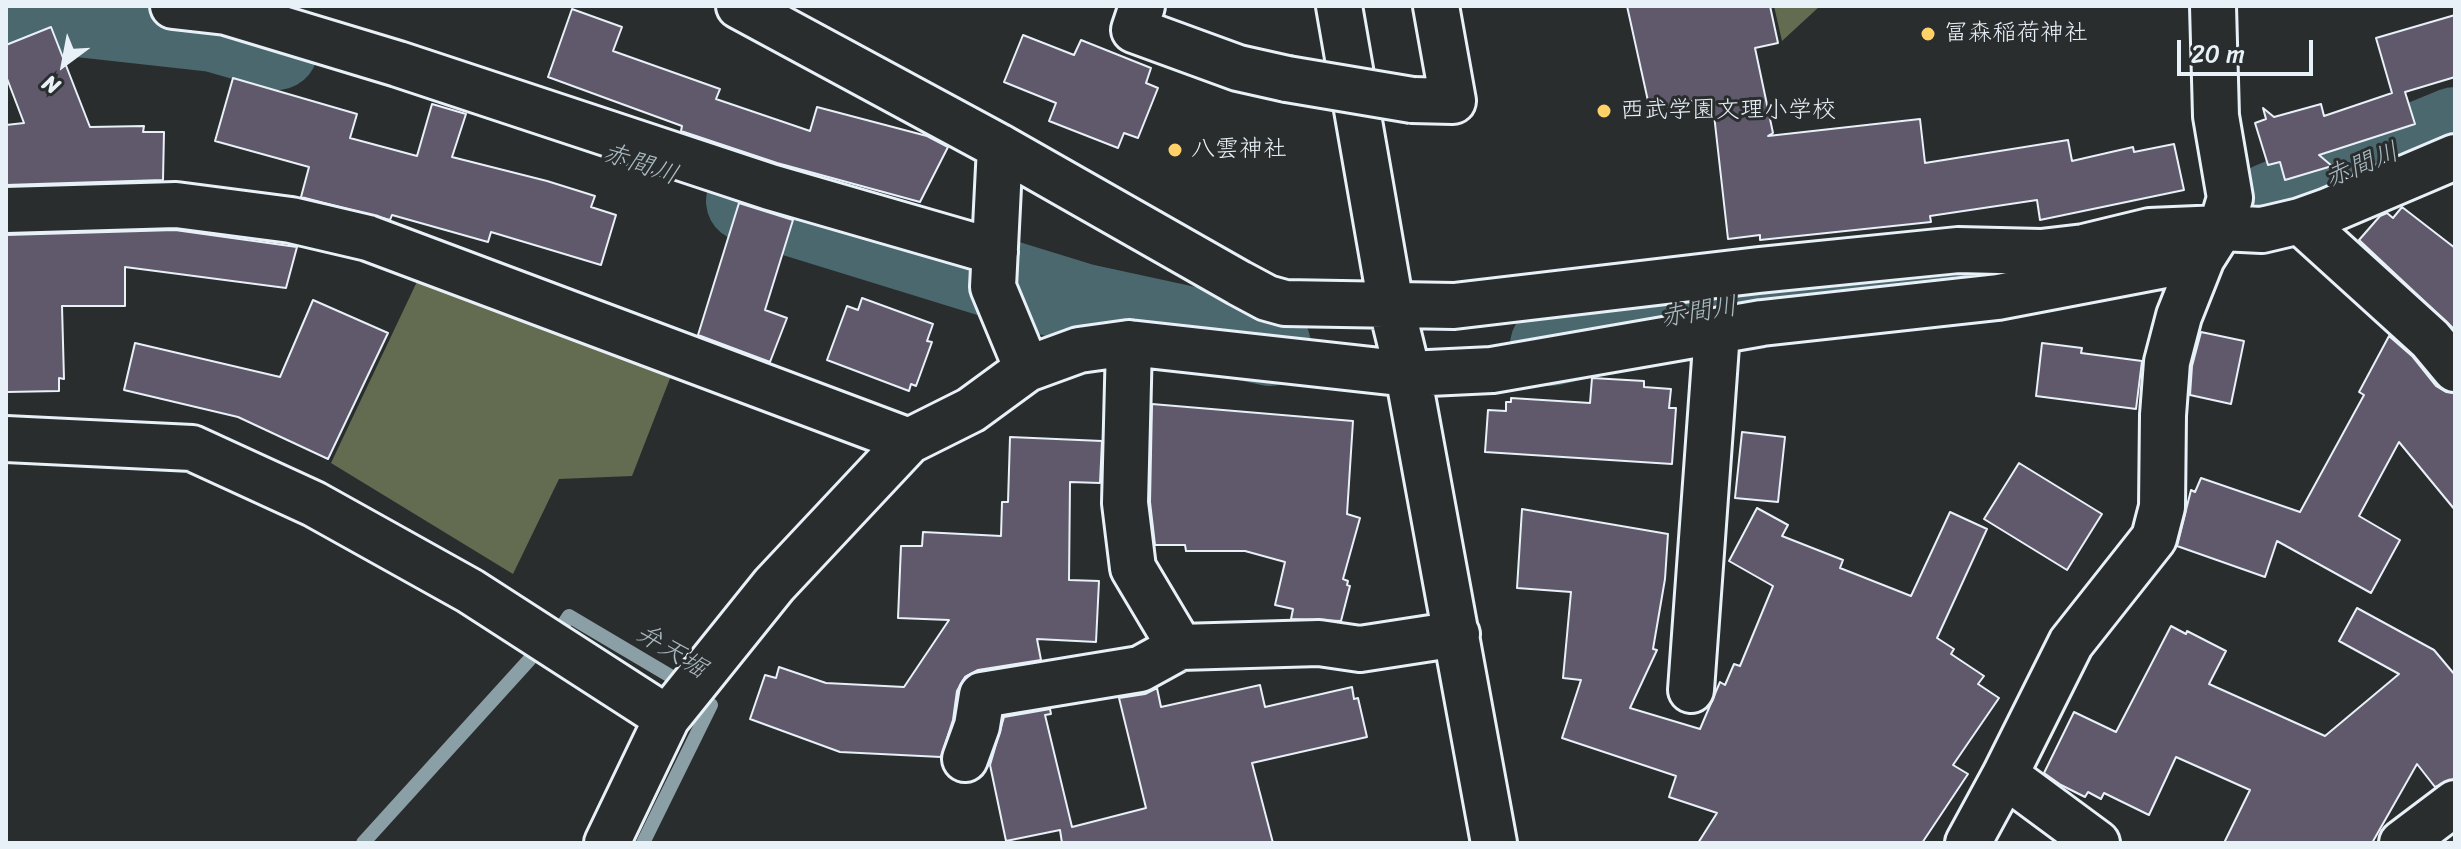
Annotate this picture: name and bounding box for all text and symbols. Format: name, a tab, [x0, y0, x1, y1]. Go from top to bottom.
place label: 冨森稲荷神社	[1944, 20, 2088, 48]
north arrow	[24, 24, 104, 104]
scale bar	[2181, 24, 2317, 74]
marker: 冨森稲荷神社	[1919, 25, 1937, 43]
text: 20 m	[2191, 33, 2245, 75]
text: N	[34, 64, 68, 105]
place label: 西武学園文理小学校	[1620, 97, 1836, 125]
marker: 西武学園文理小学校	[1595, 102, 1613, 120]
place label: 八雲神社	[1191, 136, 1287, 164]
water label: 赤間川	[2320, 137, 2404, 195]
water label: 赤間川	[598, 138, 682, 192]
marker: 八雲神社	[1166, 141, 1184, 159]
water label: 赤間川	[1658, 291, 1740, 335]
water label: 弁天堀	[630, 618, 712, 686]

